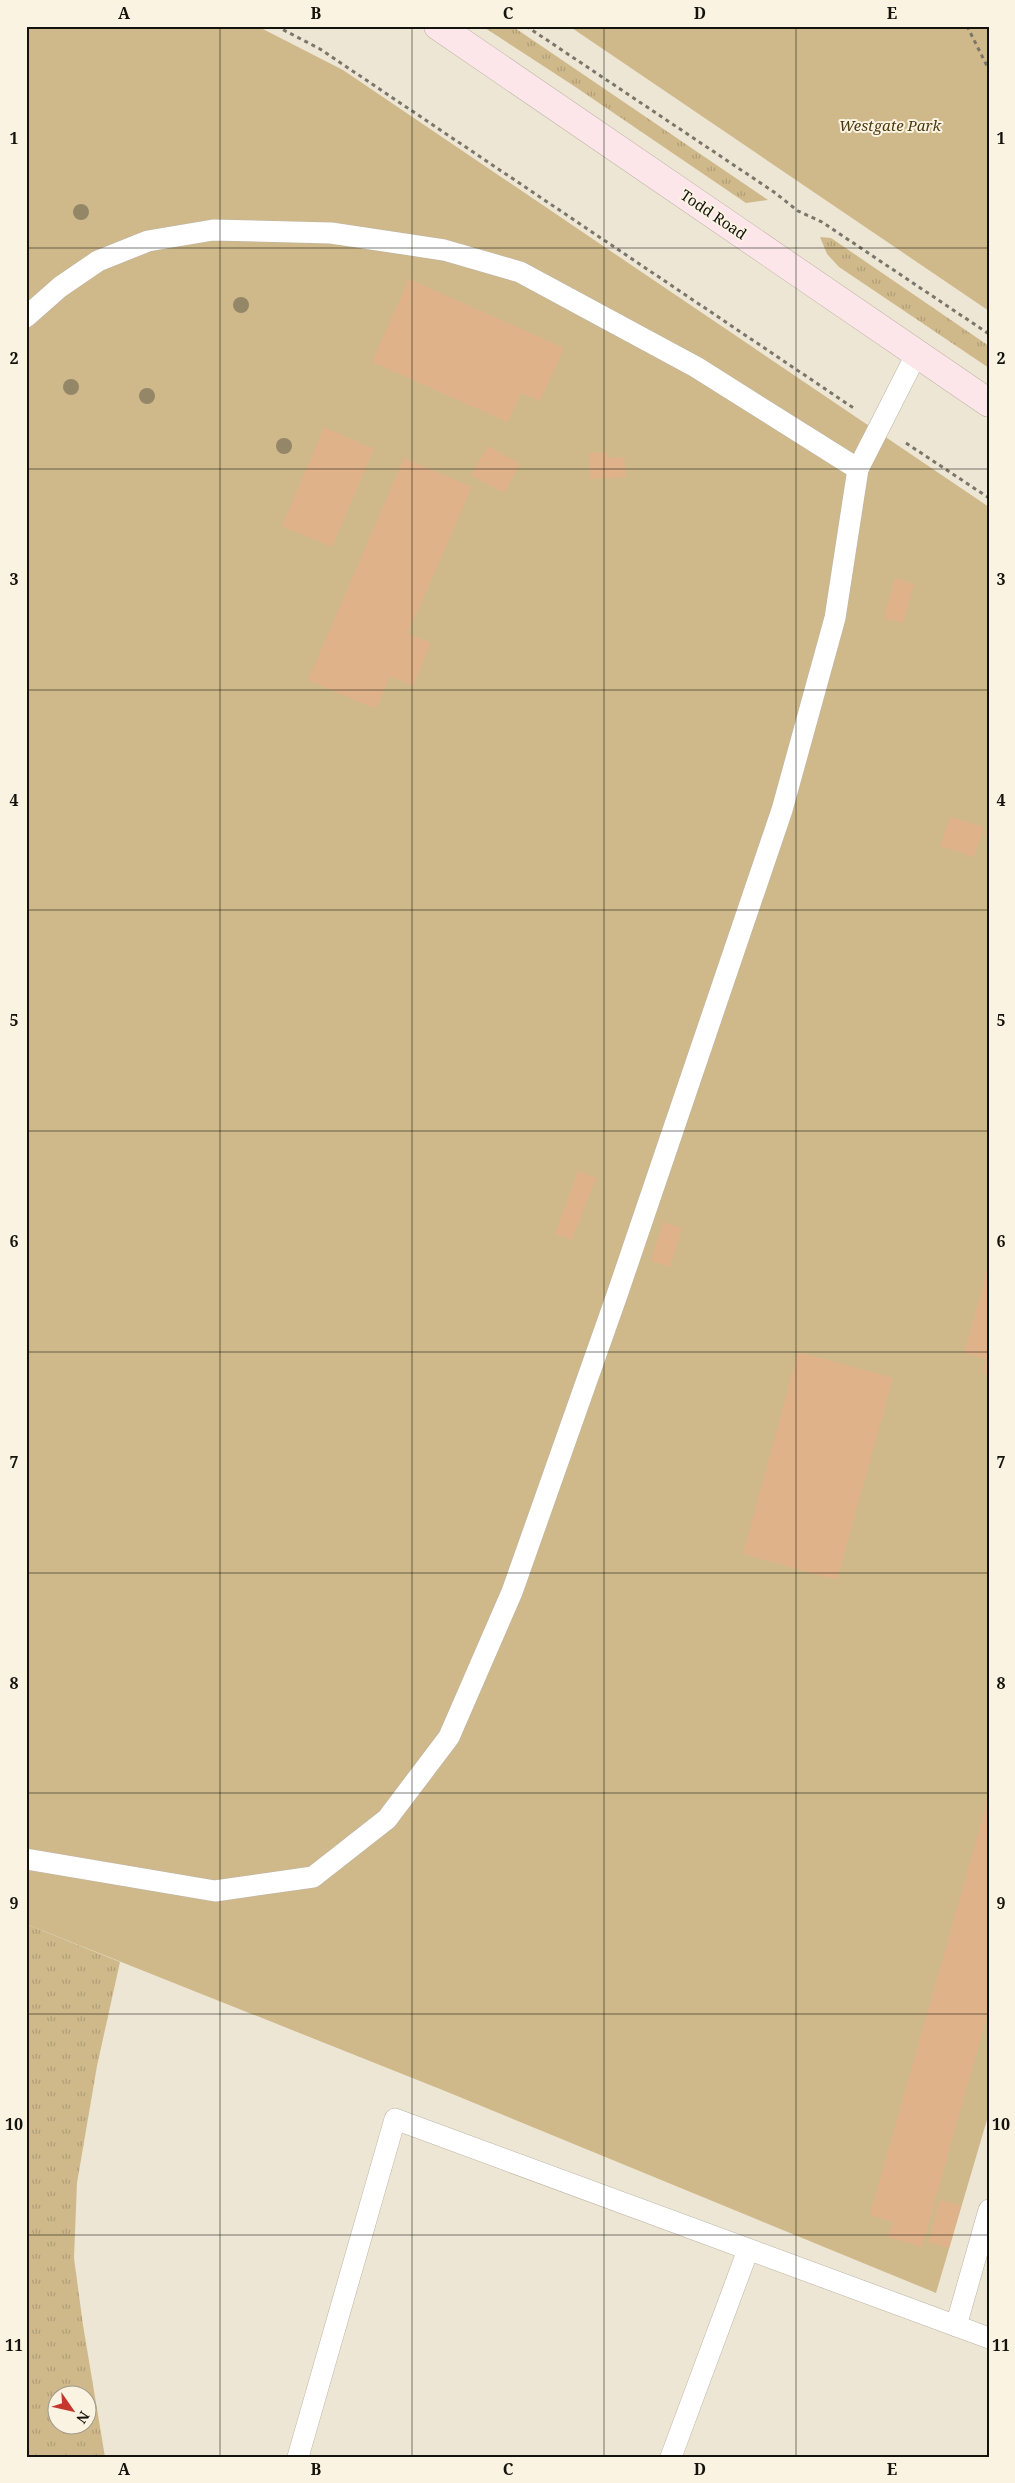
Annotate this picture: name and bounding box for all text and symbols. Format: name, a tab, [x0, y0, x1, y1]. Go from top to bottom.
text: A	[118, 2, 131, 24]
text: B	[311, 2, 322, 24]
text: C	[503, 2, 514, 24]
text: D	[694, 2, 706, 24]
text: E	[887, 2, 897, 24]
park label: Westgate Park	[839, 115, 941, 135]
text: 1	[9, 127, 19, 149]
text: 1	[996, 127, 1006, 149]
street label: Todd Road	[677, 185, 751, 243]
text: 2	[9, 347, 19, 369]
text: 2	[996, 347, 1006, 369]
text: 3	[9, 568, 19, 590]
text: 3	[996, 568, 1006, 590]
text: 4	[9, 789, 19, 811]
text: 4	[996, 789, 1006, 811]
text: 5	[9, 1009, 19, 1031]
text: 5	[996, 1009, 1006, 1031]
text: 6	[9, 1230, 19, 1252]
text: 6	[996, 1230, 1006, 1252]
text: 7	[9, 1451, 19, 1473]
text: 7	[996, 1451, 1006, 1473]
text: 8	[9, 1672, 19, 1694]
text: 8	[996, 1672, 1006, 1694]
text: 9	[9, 1892, 19, 1914]
text: 9	[996, 1892, 1006, 1914]
text: 10	[5, 2113, 23, 2135]
text: 10	[992, 2113, 1010, 2135]
text: 11	[5, 2334, 23, 2356]
text: 11	[992, 2334, 1010, 2356]
north arrow	[48, 2386, 98, 2436]
text: N	[72, 2408, 94, 2427]
text: A	[118, 2458, 131, 2480]
text: B	[311, 2458, 322, 2480]
text: C	[503, 2458, 514, 2480]
text: D	[694, 2458, 706, 2480]
text: E	[887, 2458, 897, 2480]

